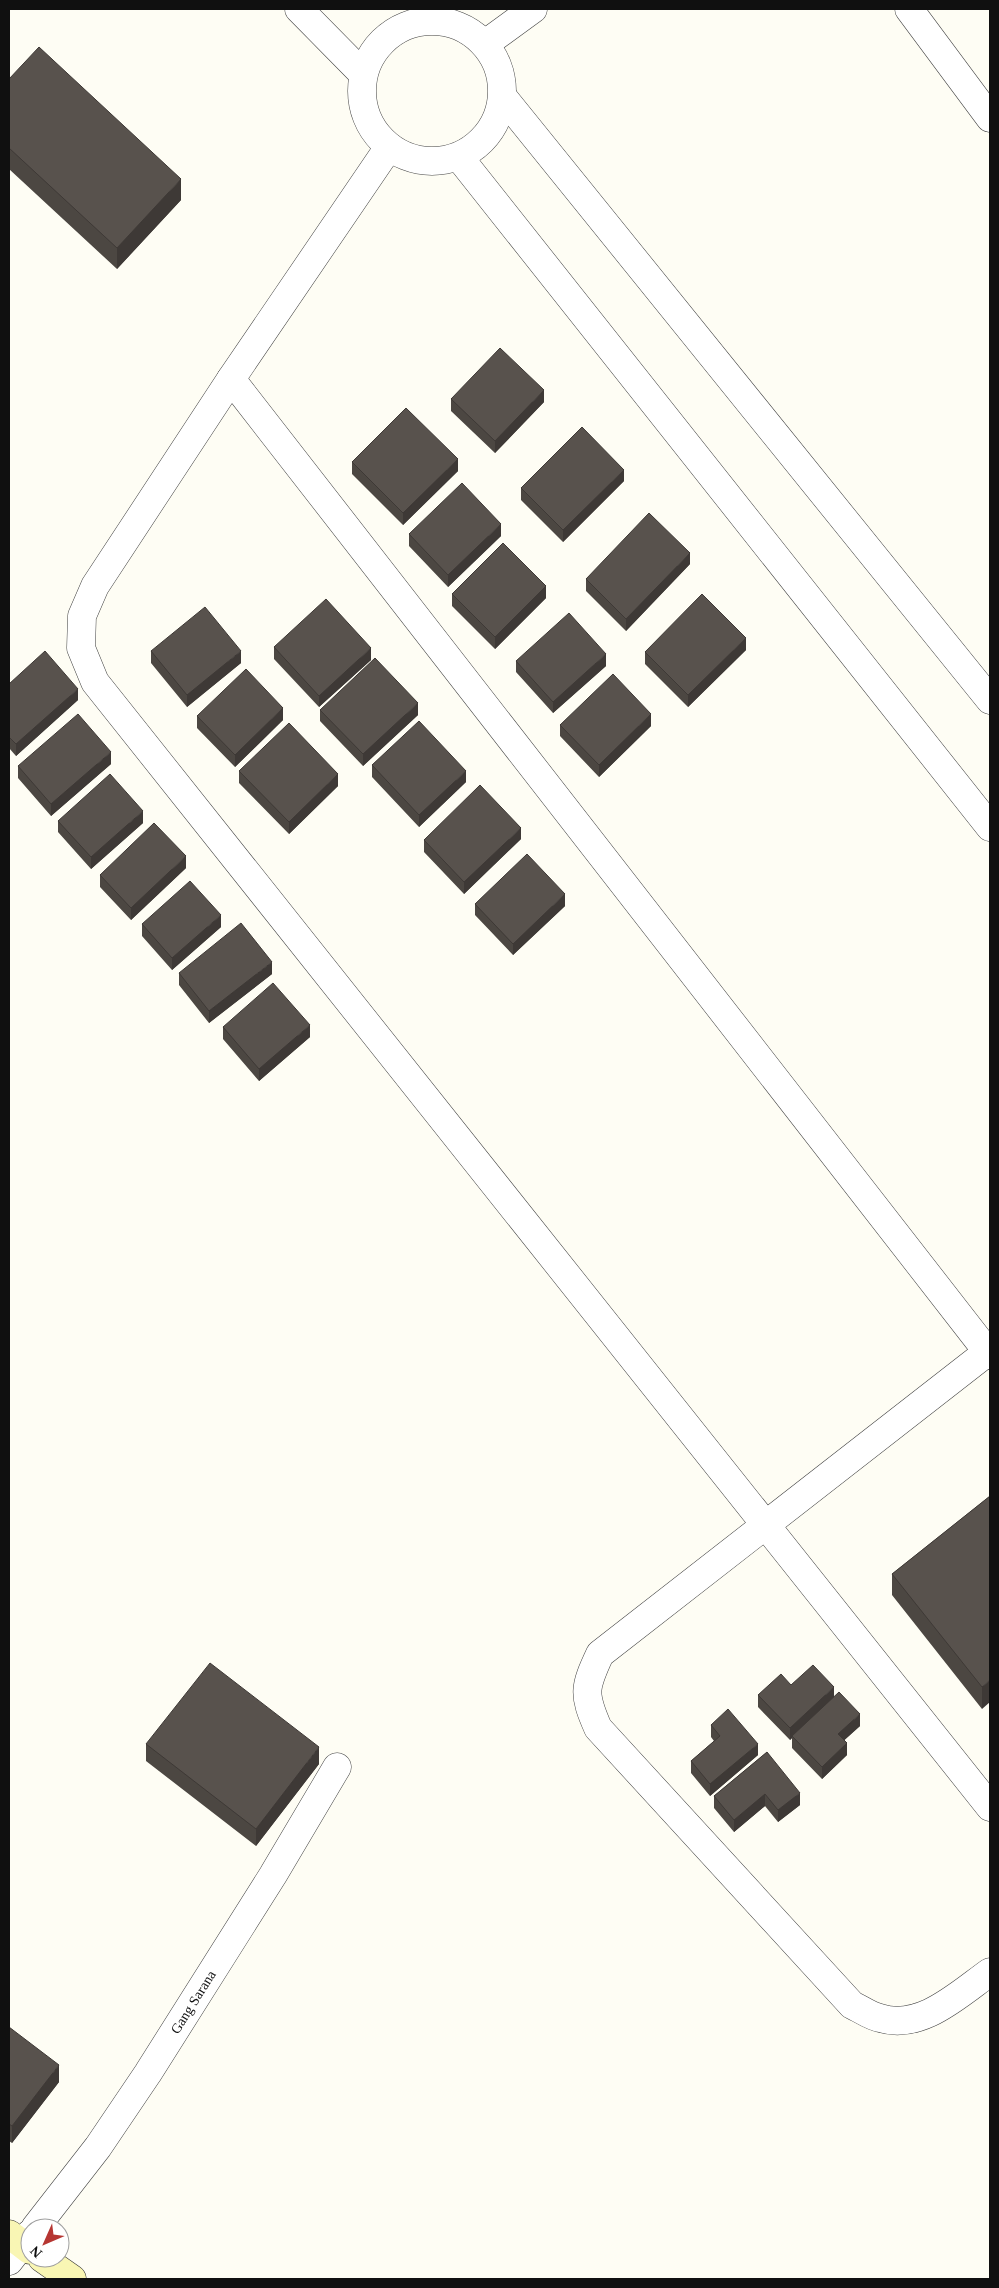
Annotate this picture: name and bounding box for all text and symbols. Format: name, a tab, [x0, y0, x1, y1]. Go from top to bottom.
street label: Gang Sarana	[168, 1967, 219, 2037]
north arrow	[20, 2218, 70, 2268]
text: N	[27, 2243, 45, 2261]

